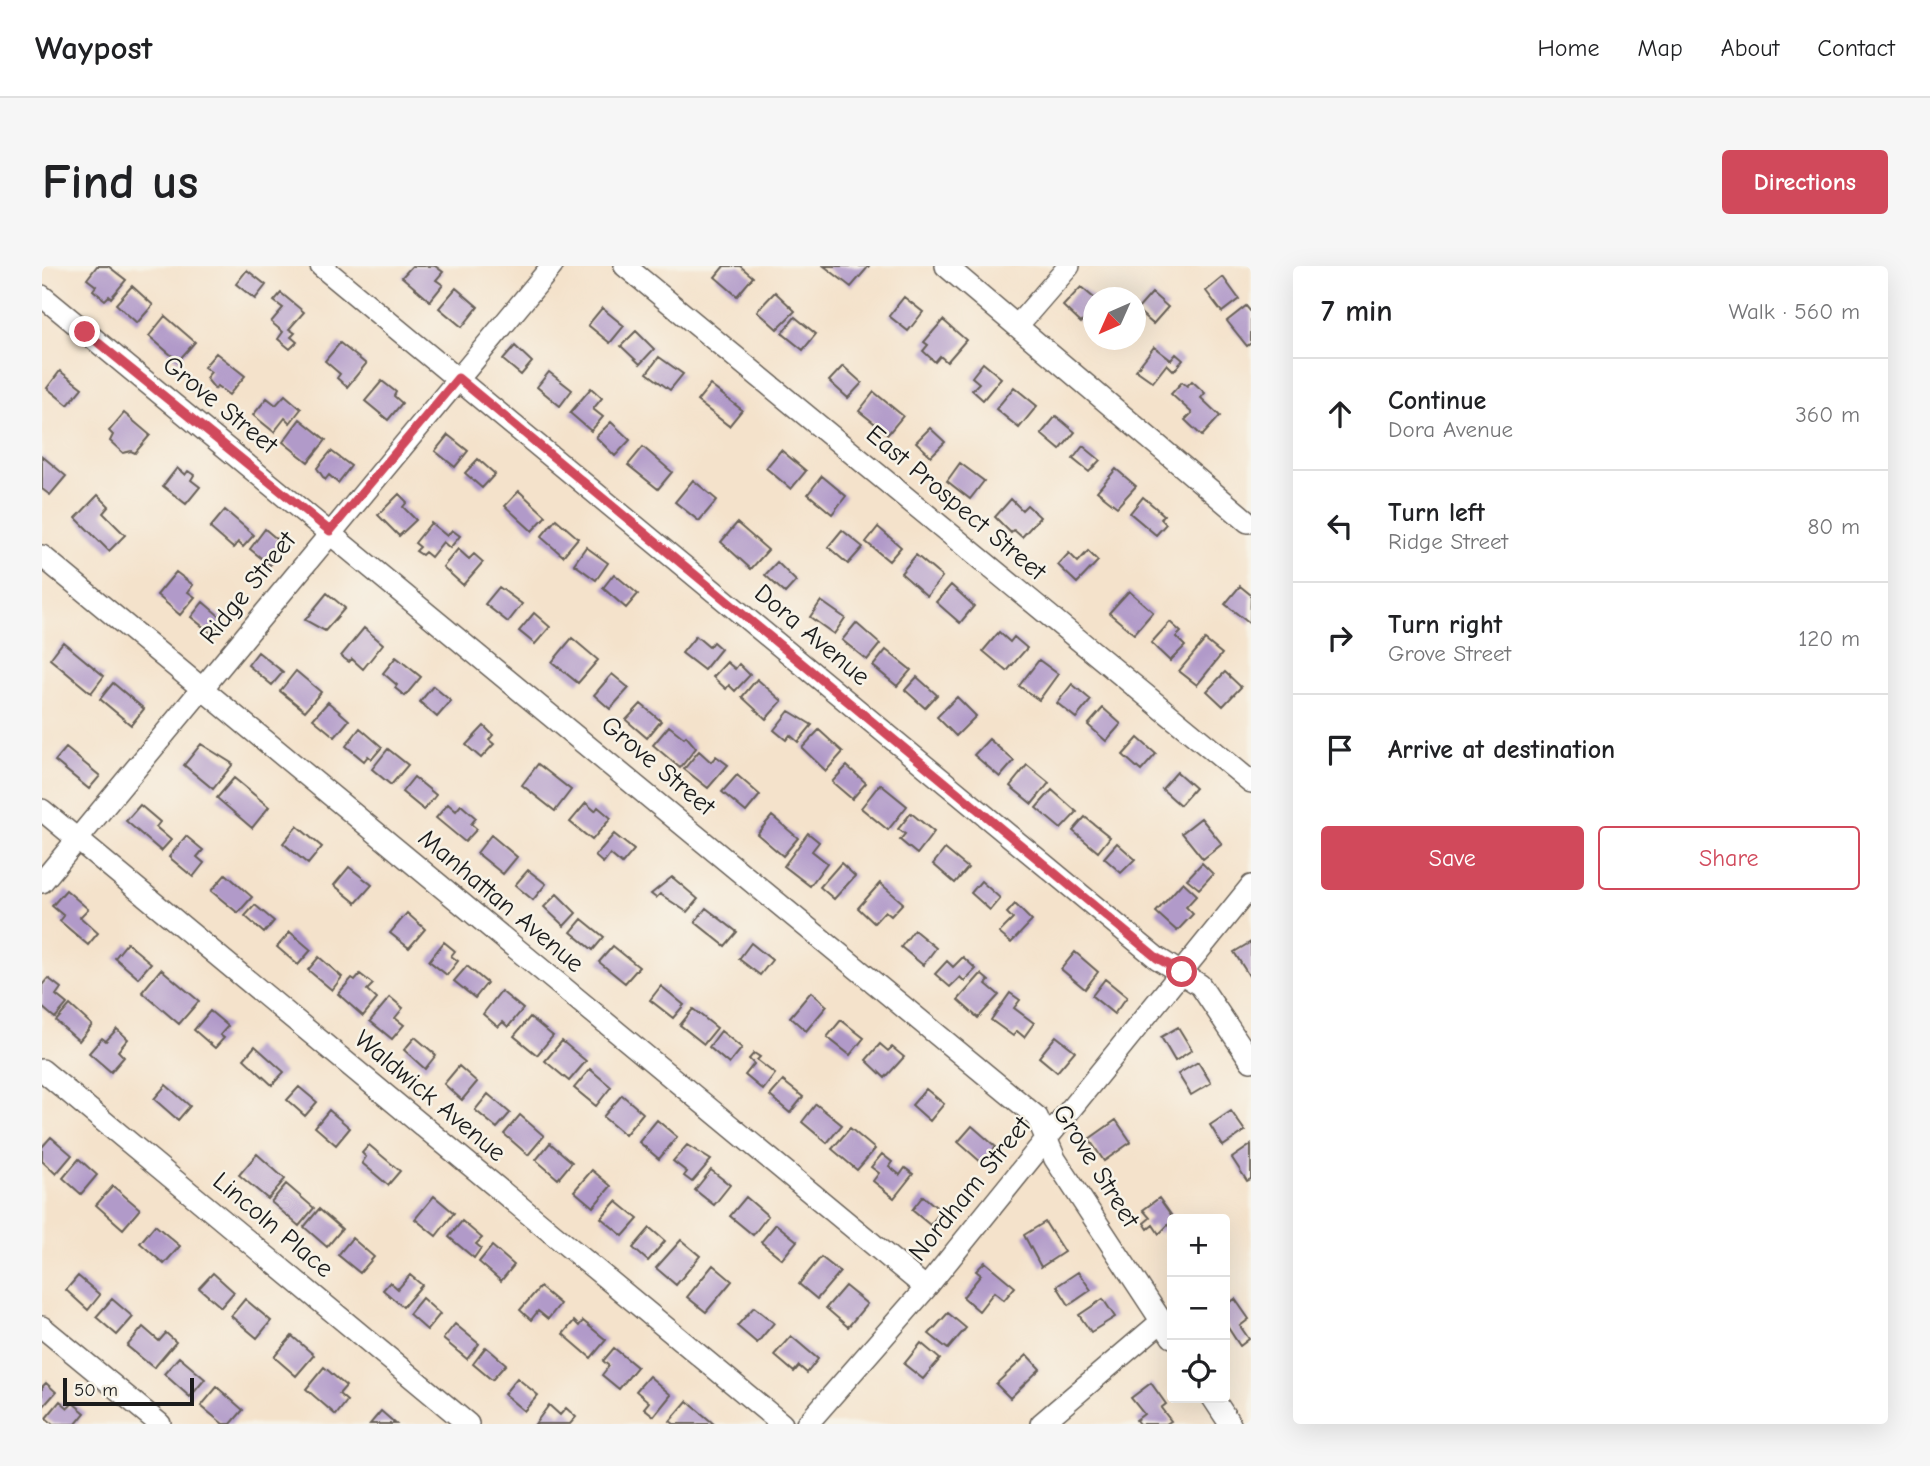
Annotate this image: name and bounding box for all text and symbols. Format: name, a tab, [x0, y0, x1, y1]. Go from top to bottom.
text: Waypost	[35, 29, 152, 67]
text: Home	[1538, 34, 1599, 62]
text: Map	[1637, 34, 1683, 62]
text: About	[1721, 34, 1779, 62]
text: Contact	[1817, 34, 1895, 62]
button: Directions	[1722, 150, 1888, 214]
text: Find us	[42, 154, 198, 210]
north arrow	[1083, 287, 1146, 350]
text: 7 min	[1321, 294, 1393, 329]
text: Walk · 560 m	[1729, 298, 1860, 325]
route end	[69, 316, 100, 347]
street label: Grove Street	[156, 350, 285, 461]
text: Continue	[1388, 386, 1486, 416]
icon: ahead	[1321, 395, 1359, 433]
text: 360 m	[1795, 401, 1860, 428]
text: Dora Avenue	[1388, 416, 1513, 443]
street label: East Prospect Street	[860, 419, 1053, 588]
text: Turn left	[1388, 498, 1485, 528]
icon: left	[1321, 507, 1359, 545]
text: 80 m	[1807, 513, 1860, 540]
street label: Ridge Street	[194, 525, 303, 650]
text: Ridge Street	[1388, 528, 1508, 555]
street label: Dora Avenue	[748, 578, 876, 692]
text: Turn right	[1388, 610, 1502, 640]
icon: right	[1321, 619, 1359, 657]
text: 120 m	[1798, 625, 1860, 652]
text: Grove Street	[1388, 640, 1511, 667]
street label: Grove Street	[595, 710, 722, 823]
icon: arrive	[1321, 731, 1359, 769]
text: Arrive at destination	[1388, 735, 1615, 765]
street label: Manhattan Avenue	[412, 823, 590, 979]
button: Save	[1321, 826, 1584, 890]
button: Share	[1598, 826, 1860, 890]
route start	[1166, 956, 1197, 987]
street label: Waldwick Avenue	[348, 1024, 512, 1168]
street label: Grove Street	[1046, 1099, 1146, 1234]
street label: Nordham Street	[903, 1110, 1038, 1267]
street label: Lincoln Place	[207, 1166, 339, 1284]
map controls	[1167, 1214, 1230, 1403]
button: +	[1167, 1214, 1230, 1277]
button: −	[1167, 1277, 1230, 1340]
button: locate	[1167, 1340, 1230, 1403]
scale bar	[63, 1375, 194, 1407]
text: 50 m	[74, 1379, 118, 1401]

